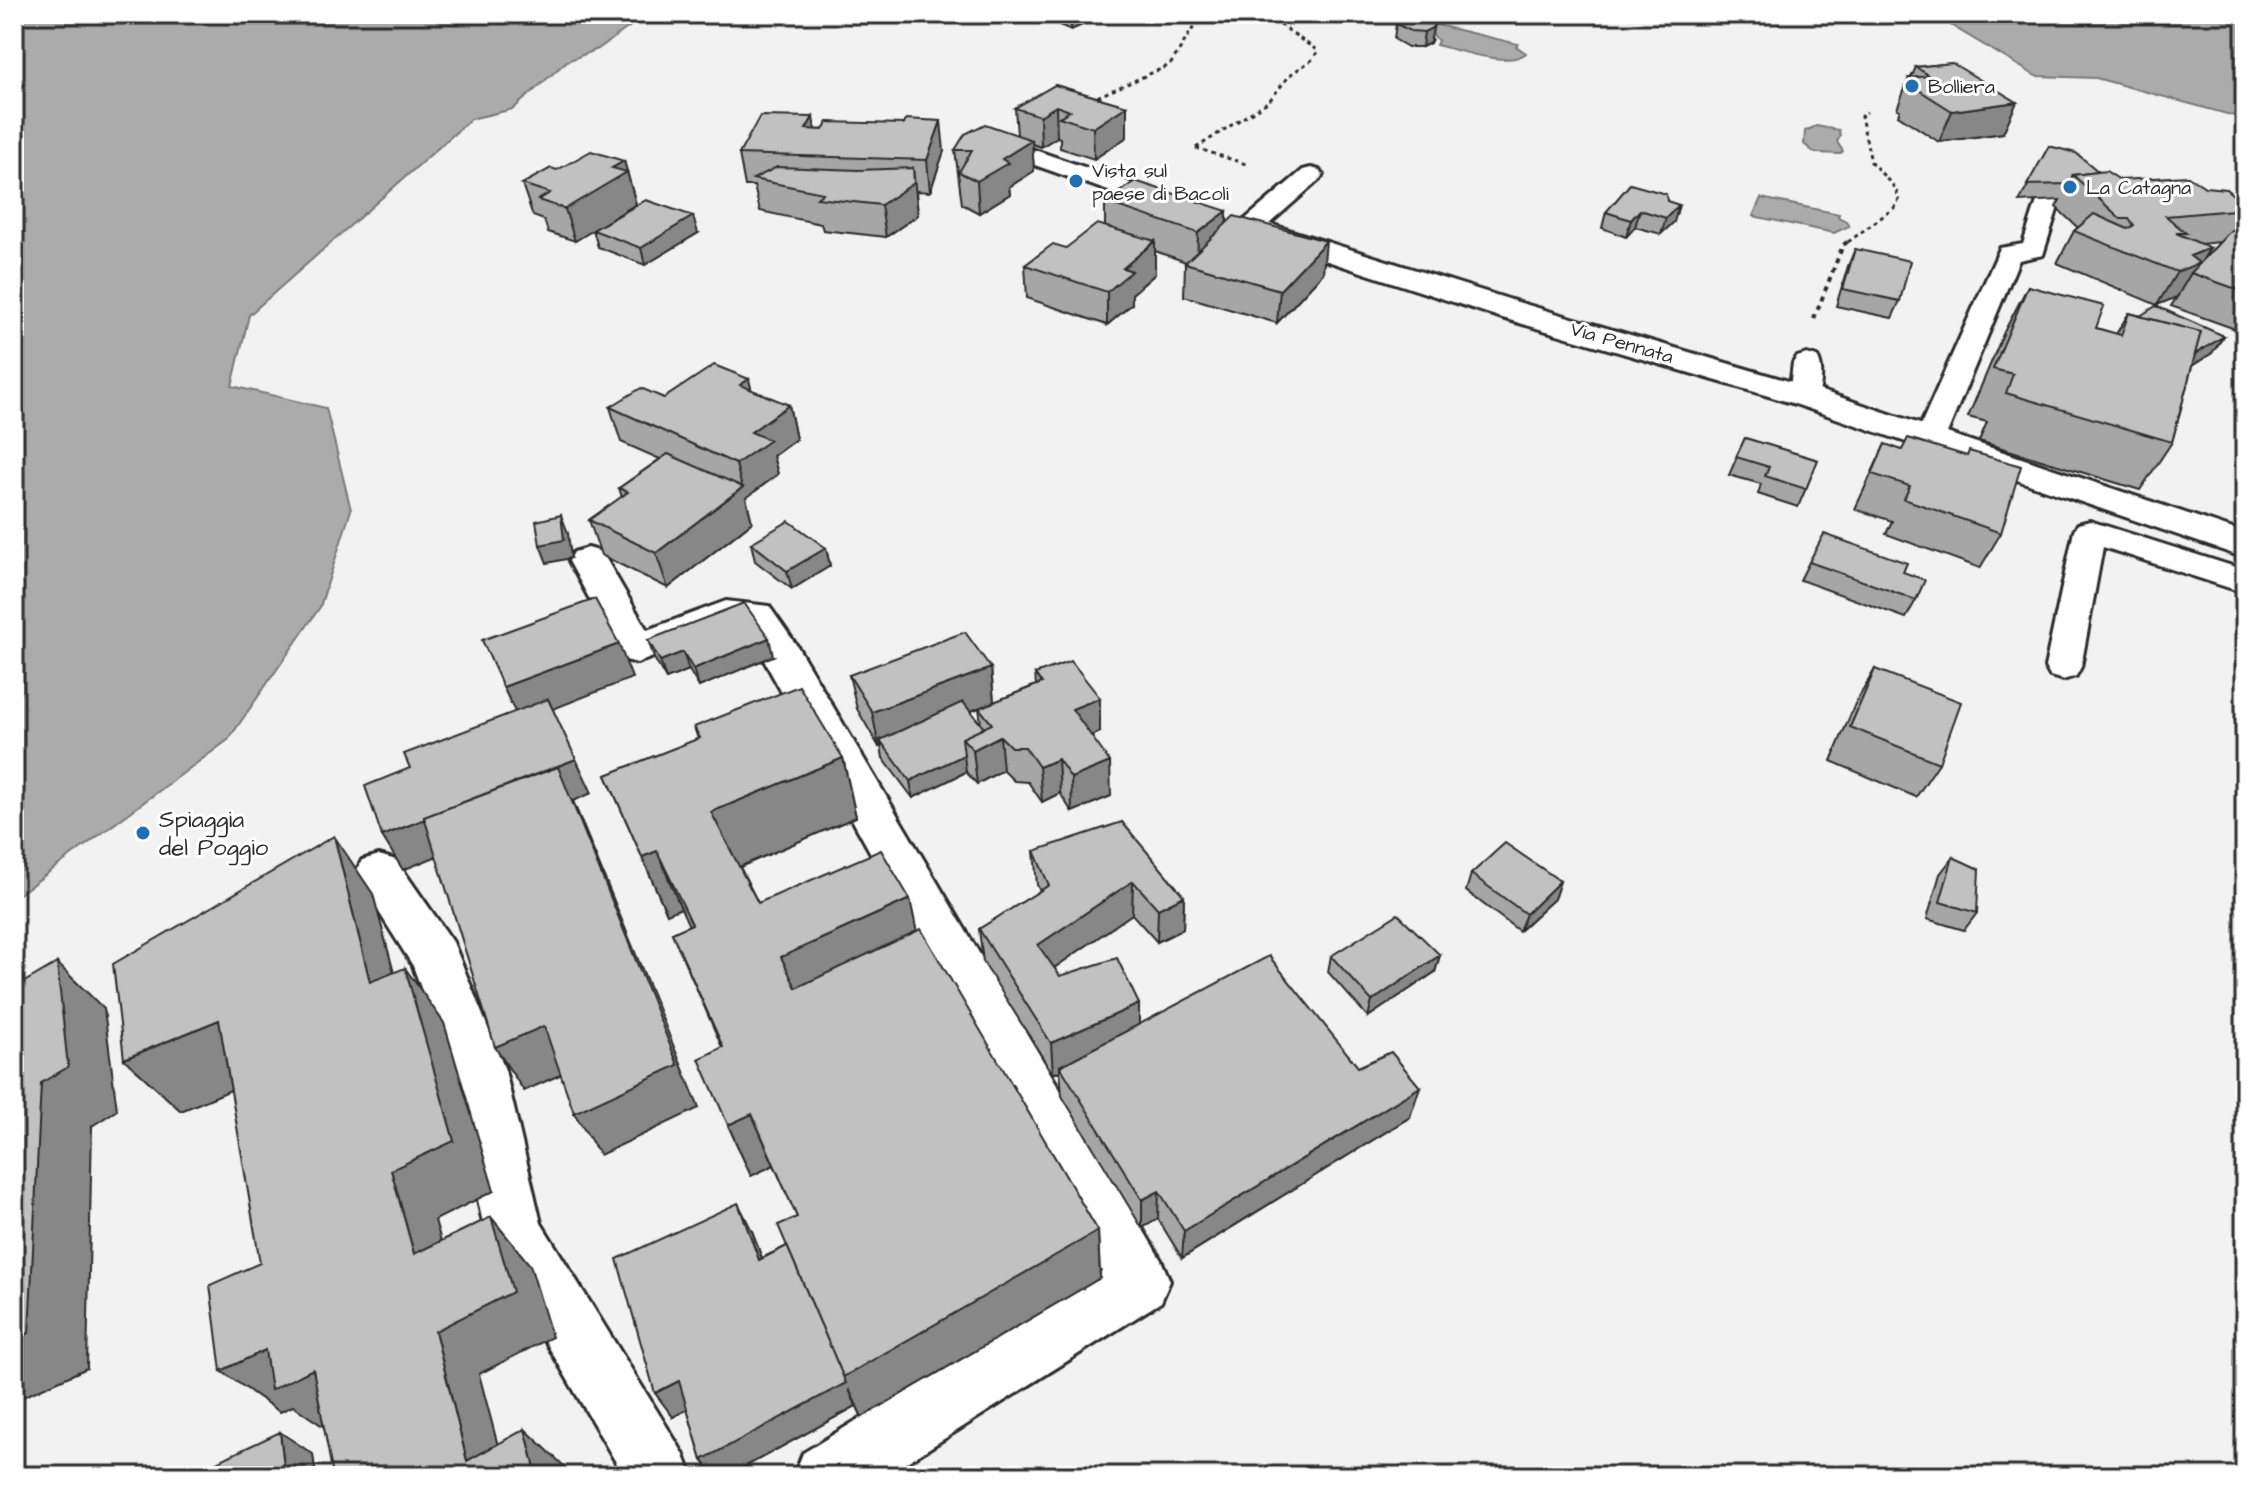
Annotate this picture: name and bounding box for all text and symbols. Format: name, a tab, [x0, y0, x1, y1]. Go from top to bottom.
place label: Bolliera	[1928, 73, 1995, 101]
marker: Bolliera	[1903, 77, 1921, 95]
place label: Vista sul paese di Bacoli	[1092, 157, 1229, 208]
marker: Vista sul paese di Bacoli	[1067, 172, 1085, 190]
place label: La Catagna	[2086, 174, 2191, 203]
marker: La Catagna	[2061, 178, 2079, 196]
street label: Via Pennata	[1567, 315, 1676, 371]
place label: Spiaggia del Poggio	[159, 803, 269, 866]
marker: Spiaggia del Poggio	[134, 824, 152, 842]

